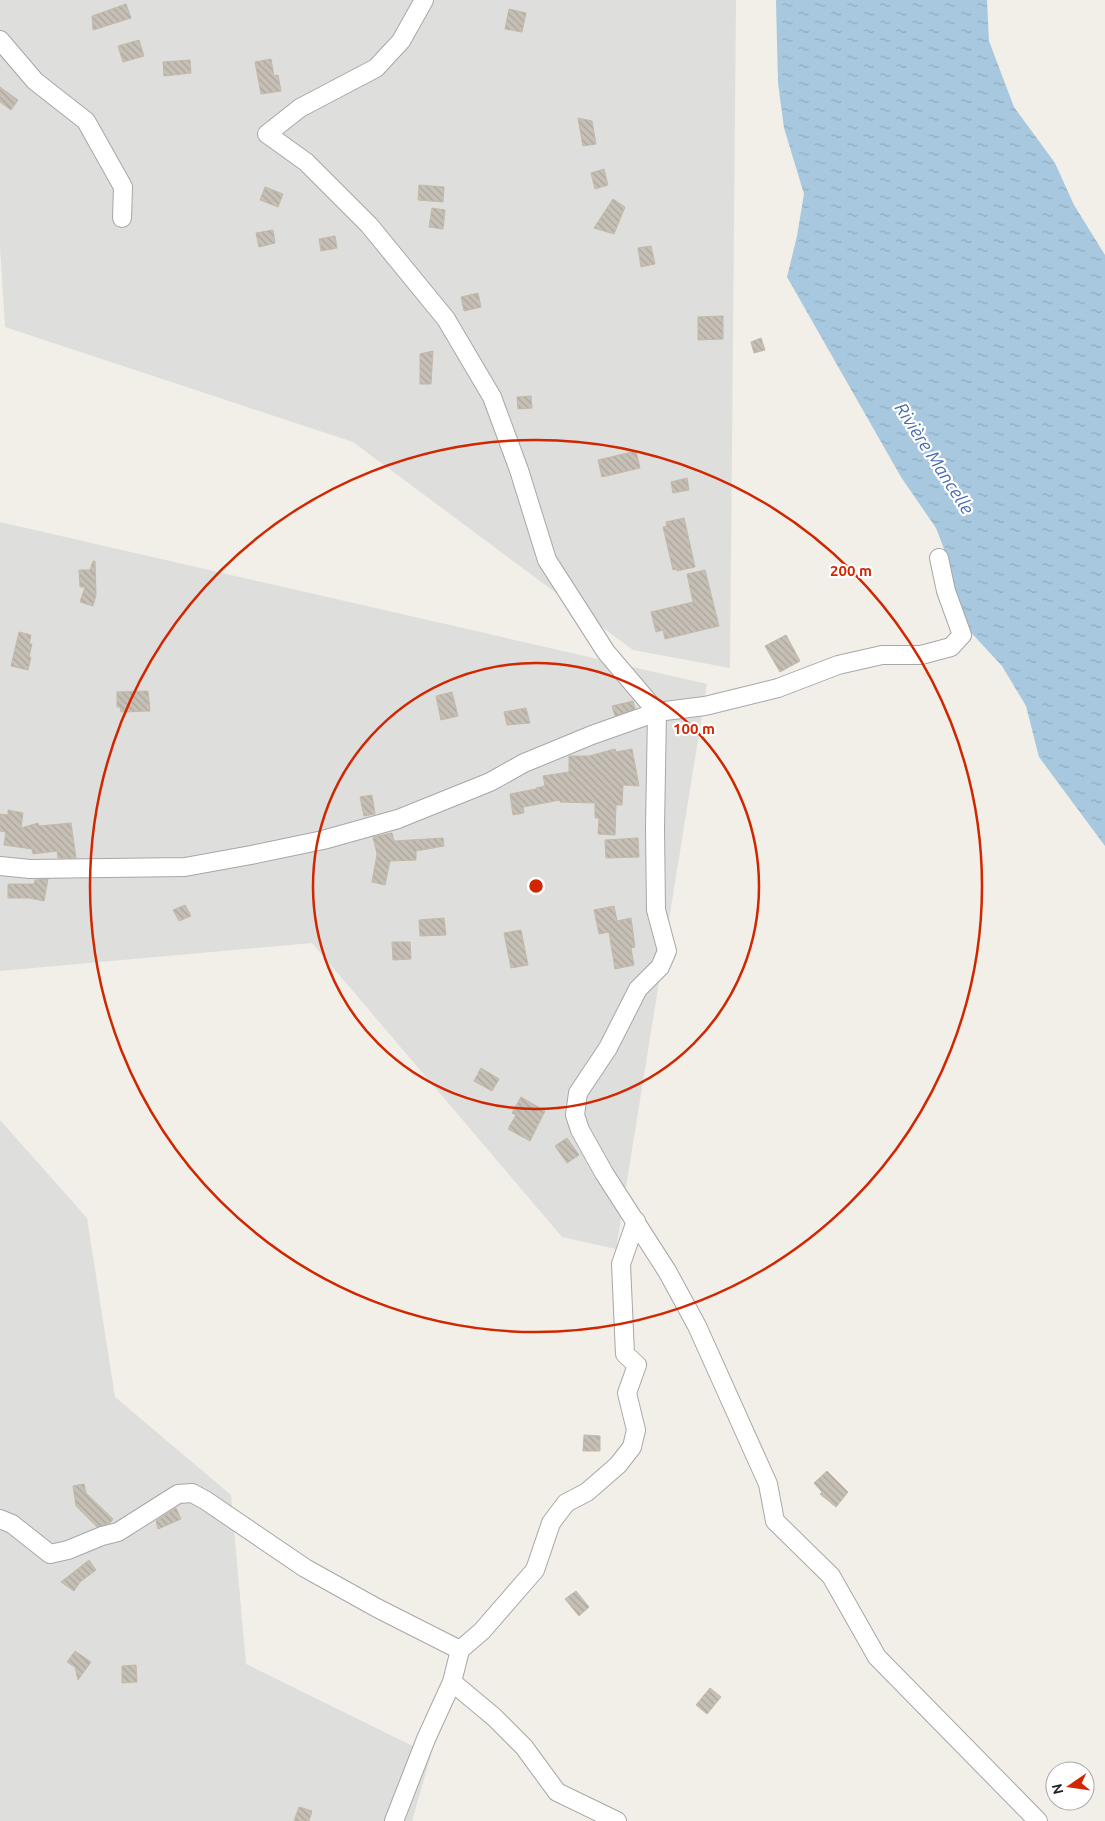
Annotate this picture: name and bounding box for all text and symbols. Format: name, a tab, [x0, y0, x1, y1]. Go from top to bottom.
water label: Rivière Mancelle	[891, 398, 979, 518]
text: 200 m	[830, 562, 872, 579]
text: 100 m	[673, 720, 715, 737]
centre of rings	[527, 877, 545, 895]
north arrow	[1045, 1761, 1095, 1811]
text: N	[1048, 1782, 1066, 1796]

